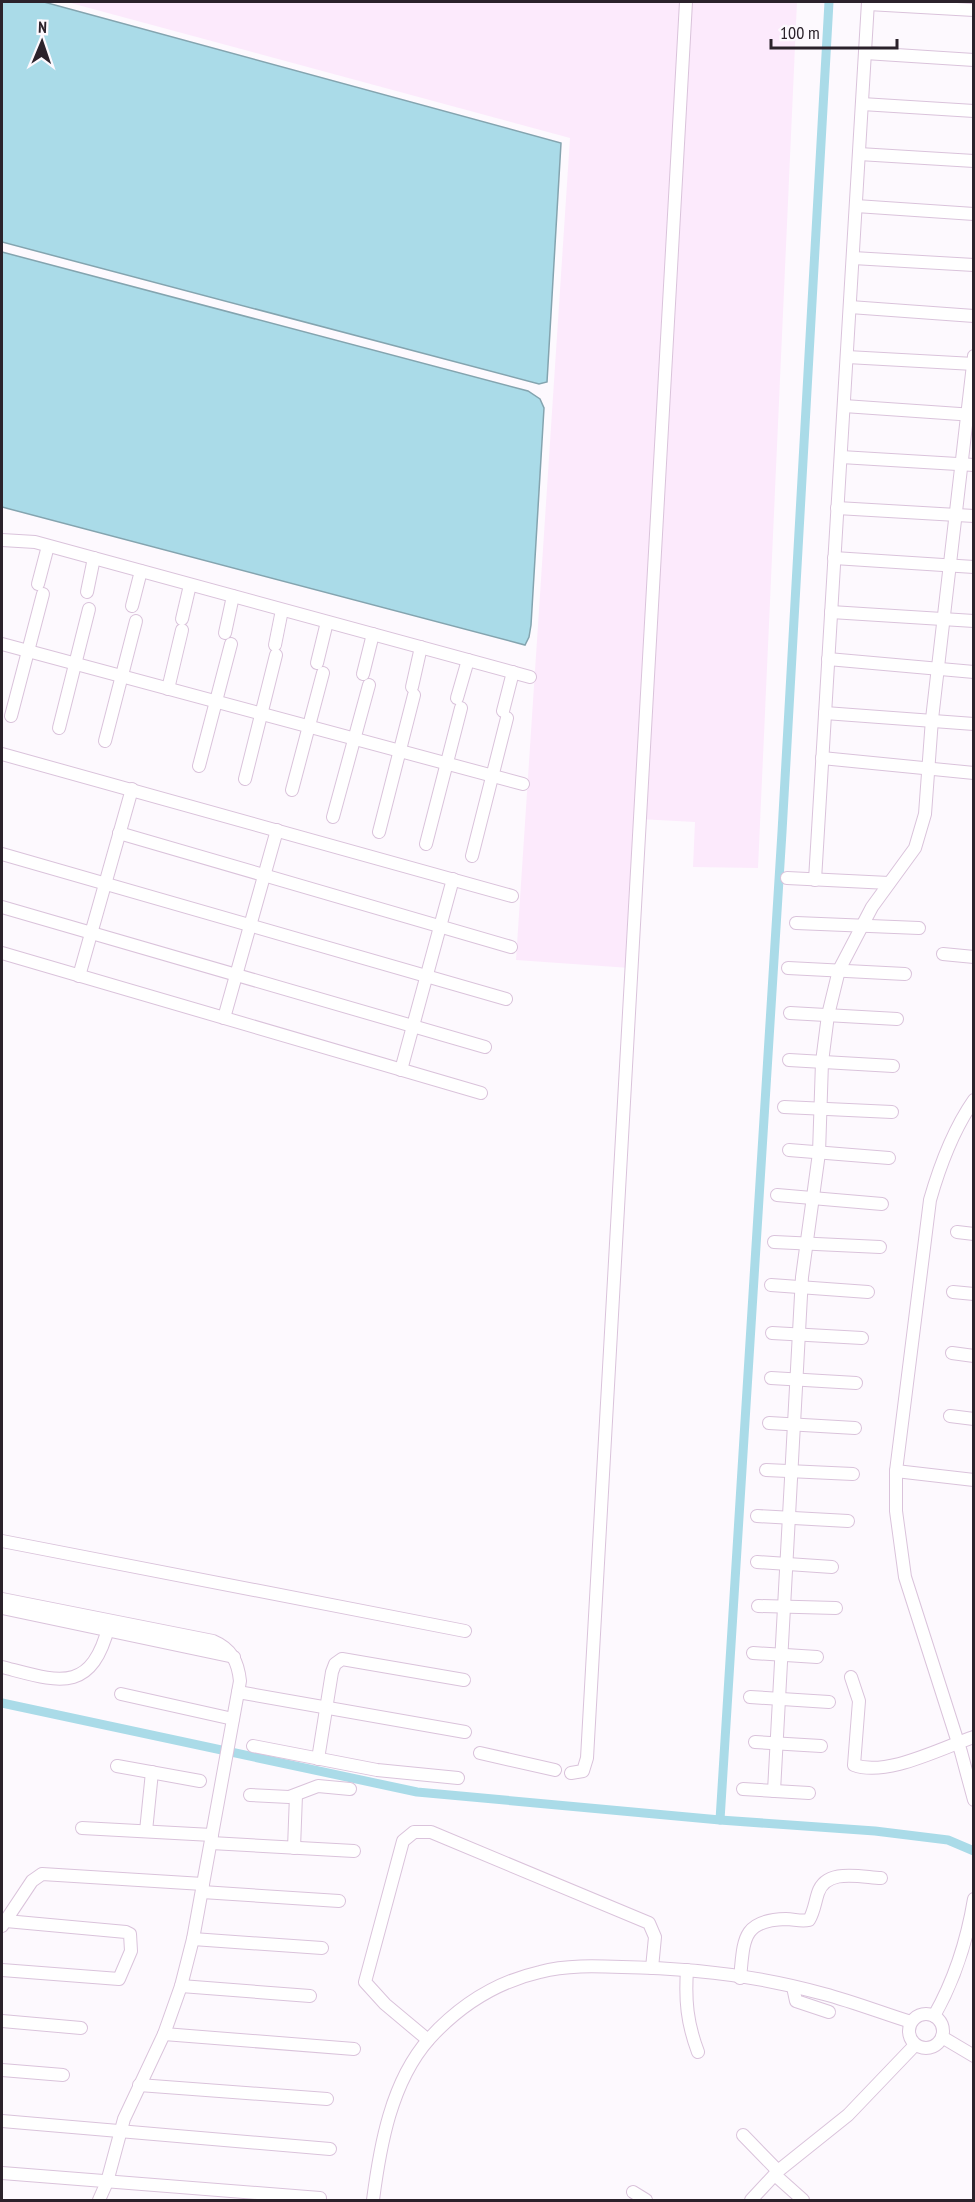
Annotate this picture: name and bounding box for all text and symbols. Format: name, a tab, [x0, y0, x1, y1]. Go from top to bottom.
north arrow	[12, 12, 72, 72]
scale bar	[771, 12, 897, 50]
text: N	[38, 17, 47, 37]
text: 100 m	[780, 21, 820, 44]

